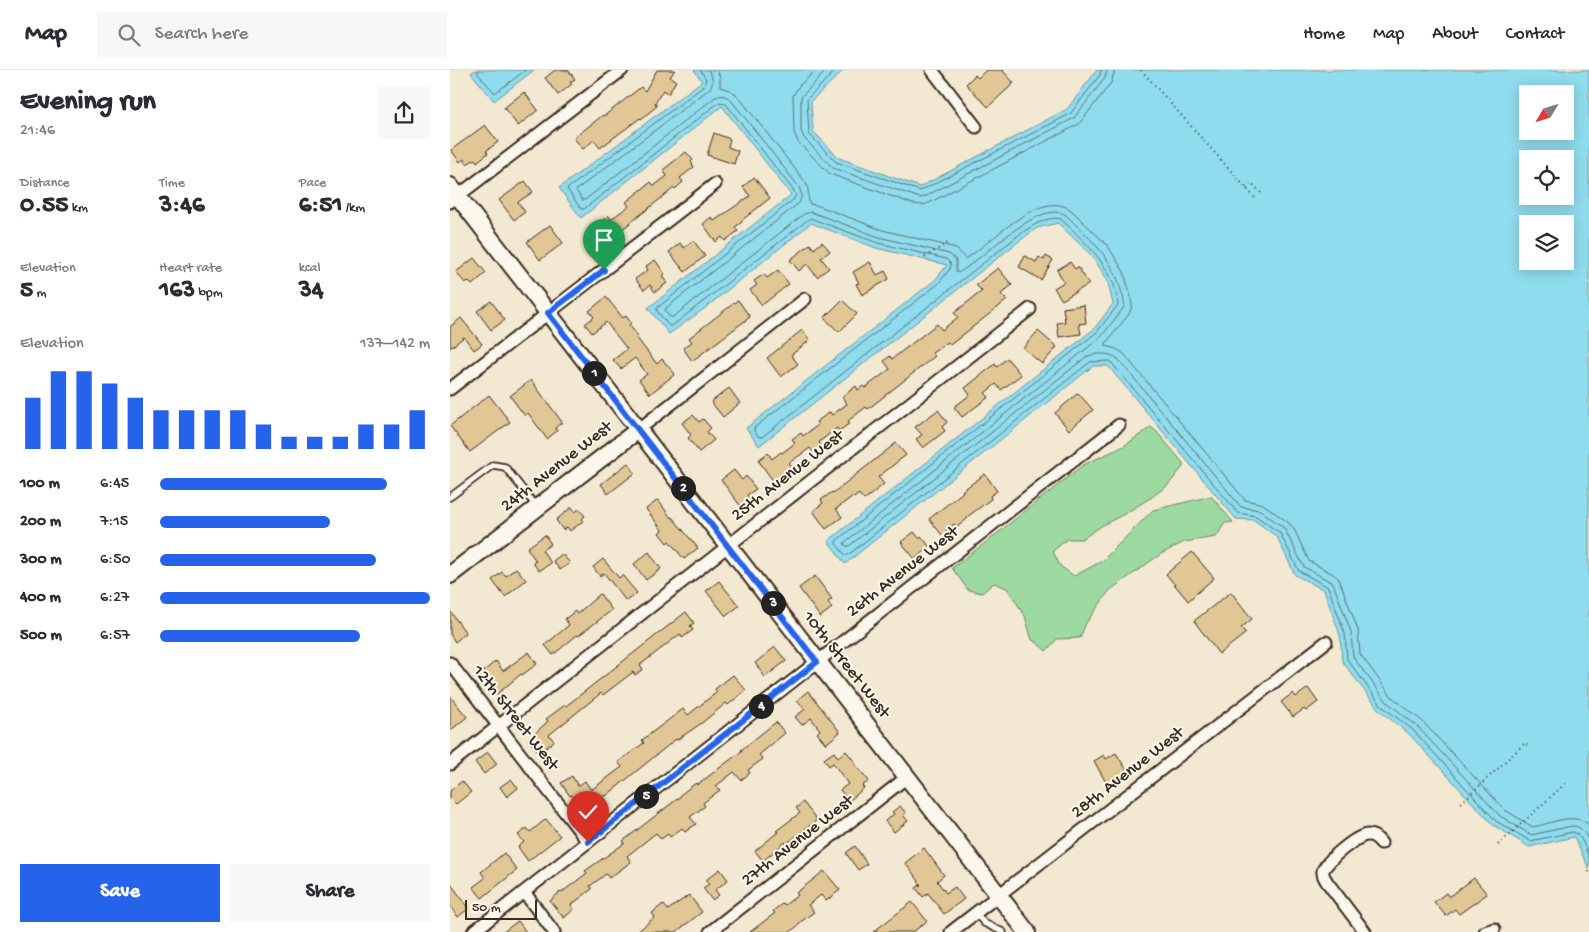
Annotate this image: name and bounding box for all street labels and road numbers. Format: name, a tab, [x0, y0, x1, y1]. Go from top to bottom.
street label: 24th Avenue West	[497, 416, 618, 517]
street label: 25th Avenue West	[728, 425, 850, 526]
street label: 26th Avenue West	[843, 521, 964, 622]
street label: 10th Street West	[797, 607, 895, 724]
street label: 12th Street West	[467, 660, 564, 776]
street label: 28th Avenue West	[1068, 722, 1190, 823]
street label: 27th Avenue West	[738, 790, 860, 891]

